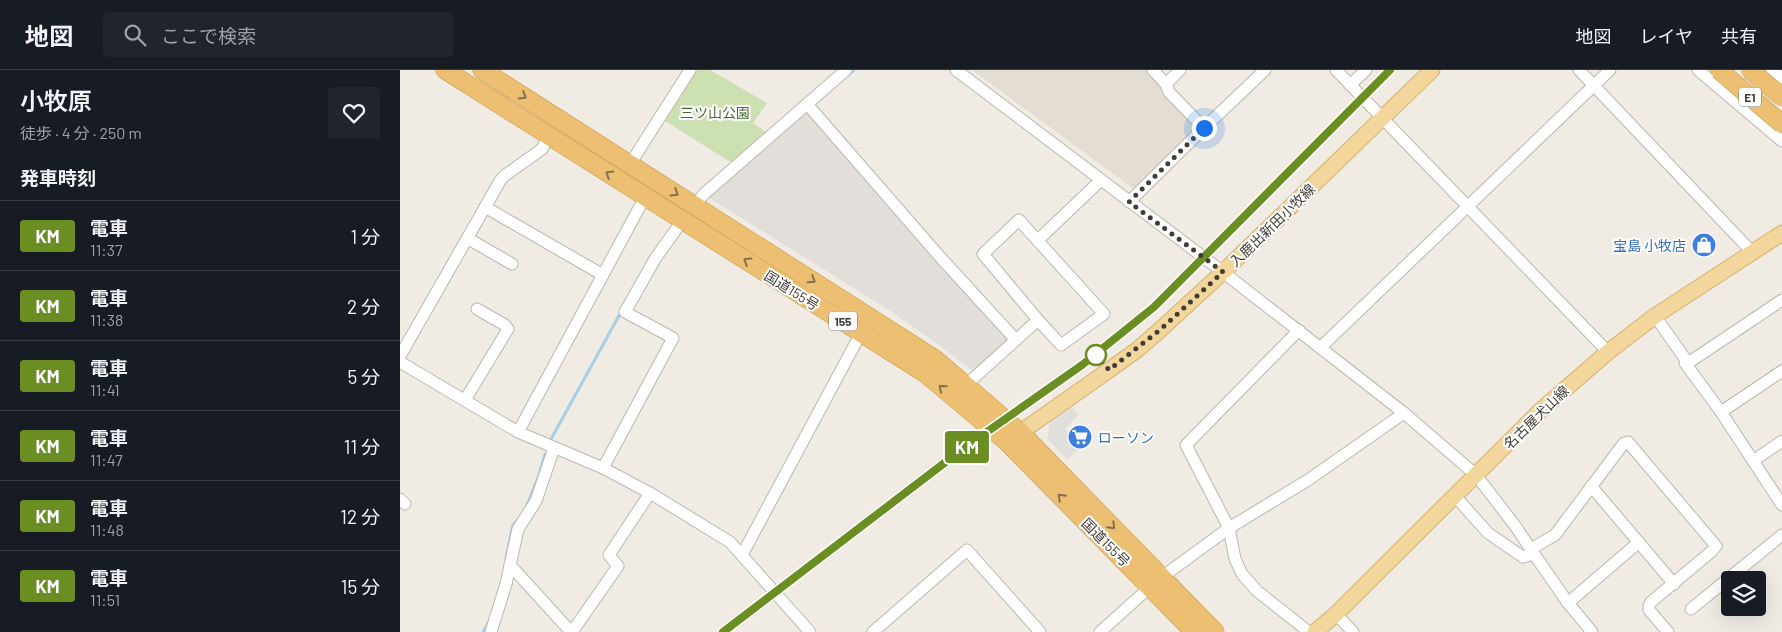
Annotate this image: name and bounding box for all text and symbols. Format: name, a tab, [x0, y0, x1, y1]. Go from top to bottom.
search box	[103, 12, 453, 57]
text: 地図	[25, 21, 73, 50]
icon: search	[121, 21, 149, 49]
text: ここで検索	[161, 24, 256, 47]
text: 地図	[1576, 25, 1612, 47]
text: レイヤ	[1640, 25, 1693, 47]
text: 共有	[1721, 25, 1757, 47]
text: 小牧原	[20, 86, 92, 115]
button: heart	[328, 87, 380, 139]
road number: E1	[1739, 88, 1761, 106]
one-way arrow	[518, 90, 527, 99]
park label: 三ツ山公園	[680, 104, 750, 121]
your location	[1192, 116, 1217, 141]
text: 徒歩 · 4 分 · 250 m	[20, 123, 142, 142]
text: 発車時刻	[20, 166, 96, 189]
one-way arrow	[606, 171, 615, 181]
street label: 入鹿出新田小牧線	[1226, 180, 1318, 270]
one-way arrow	[669, 187, 679, 196]
text: 電車	[90, 216, 128, 239]
text: KM	[35, 225, 60, 247]
text: 1 分	[351, 225, 380, 248]
shop icon: 宝島 小牧店	[1691, 232, 1717, 258]
place label: 宝島 小牧店	[1613, 237, 1686, 254]
text: 11:37	[90, 240, 122, 259]
one-way arrow	[743, 258, 752, 268]
street label: 国道155号	[762, 267, 822, 313]
one-way arrow	[807, 274, 816, 283]
text: 電車	[90, 286, 128, 309]
text: KM	[35, 295, 60, 317]
text: 2 分	[347, 295, 380, 318]
text: 11:38	[90, 310, 123, 329]
road number: 155	[829, 312, 857, 330]
unlabelled marker	[1085, 344, 1107, 366]
text: 電車	[90, 356, 128, 379]
text: KM	[35, 365, 60, 387]
text: 5 分	[347, 365, 380, 388]
text: 11:41	[90, 380, 120, 399]
street label: 名古屋犬山線	[1500, 382, 1572, 452]
one-way arrow	[938, 384, 947, 393]
supermarket icon: ローソン	[1067, 424, 1093, 450]
text: 電車	[90, 426, 128, 449]
place label: ローソン	[1098, 429, 1154, 446]
line badge: KM	[944, 431, 990, 463]
text: KM	[35, 435, 60, 457]
text: 11 分	[344, 435, 380, 458]
text: KM	[955, 436, 979, 458]
text: 11:47	[90, 450, 123, 469]
one-way arrow	[1058, 494, 1067, 503]
text: 電車	[90, 496, 128, 519]
text: KM	[35, 505, 60, 527]
text: 12 分	[340, 505, 380, 528]
street label: 国道155号	[1078, 514, 1134, 570]
text: 11:48	[90, 520, 124, 539]
one-way arrow	[1106, 521, 1115, 530]
text: 電車	[90, 566, 128, 589]
map controls	[1721, 571, 1766, 616]
button: layers	[1721, 571, 1766, 616]
text: KM	[35, 575, 60, 597]
text: 15 分	[341, 575, 380, 598]
text: 11:51	[90, 590, 120, 609]

